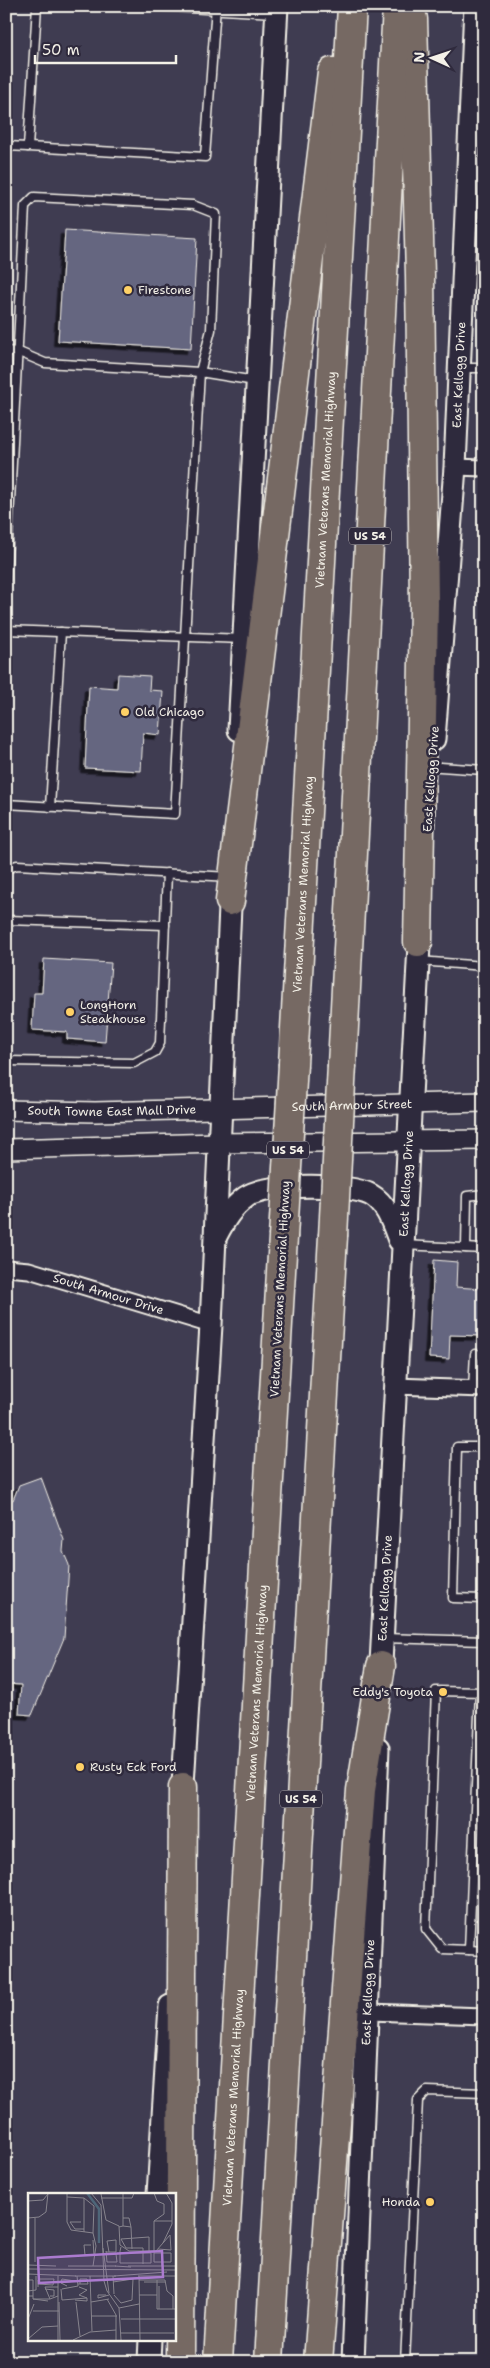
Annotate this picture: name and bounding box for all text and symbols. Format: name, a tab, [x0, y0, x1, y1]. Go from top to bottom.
scale bar	[35, 32, 176, 64]
north arrow	[408, 32, 458, 82]
text: 50 m	[42, 40, 80, 60]
text: N	[410, 51, 428, 63]
place label: Firestone	[138, 282, 192, 298]
marker: Firestone	[122, 284, 134, 296]
street label: East Kellogg Drive	[449, 321, 469, 428]
street label: Vietnam Veterans Memorial Highway	[312, 371, 340, 589]
road number: US 54	[349, 528, 391, 544]
place label: Old Chicago	[135, 704, 204, 720]
marker: Old Chicago	[119, 706, 131, 718]
street label: East Kellogg Drive	[419, 725, 443, 833]
street label: Vietnam Veterans Memorial Highway	[289, 775, 317, 993]
place label: LongHorn Steakhouse	[80, 997, 146, 1027]
marker: LongHorn Steakhouse	[64, 1006, 76, 1018]
street label: South Armour Street	[291, 1096, 412, 1115]
street label: South Towne East Mall Drive	[28, 1101, 197, 1120]
street label: East Kellogg Drive	[396, 1130, 417, 1237]
road number: US 54	[267, 1142, 309, 1158]
street label: Vietnam Veterans Memorial Highway	[266, 1180, 294, 1398]
street label: South Armour Drive	[51, 1270, 166, 1318]
street label: East Kellogg Drive	[374, 1534, 396, 1642]
street label: Vietnam Veterans Memorial Highway	[242, 1584, 271, 1802]
place label: Eddy's Toyota	[353, 1684, 434, 1700]
marker: Eddy's Toyota	[437, 1686, 449, 1698]
place label: Rusty Eck Ford	[90, 1759, 177, 1775]
marker: Rusty Eck Ford	[74, 1761, 86, 1773]
road number: US 54	[280, 1790, 322, 1808]
street label: East Kellogg Drive	[358, 1939, 378, 2046]
street label: Vietnam Veterans Memorial Highway	[219, 1988, 248, 2206]
inset map	[28, 2193, 175, 2340]
place label: Honda	[382, 2194, 421, 2210]
marker: Honda	[424, 2196, 436, 2208]

